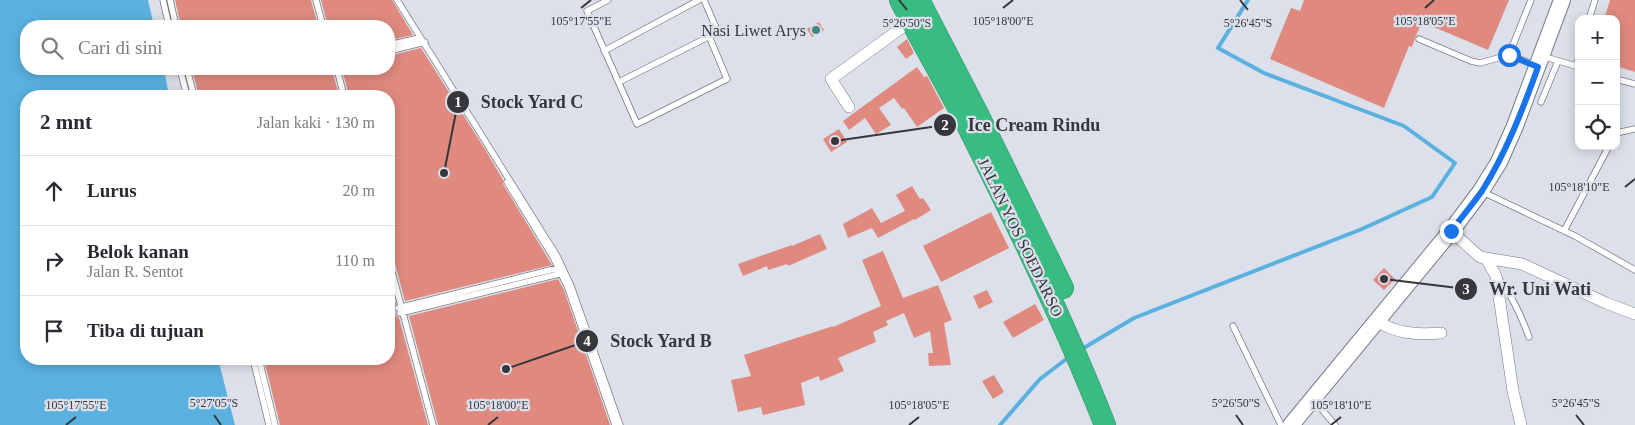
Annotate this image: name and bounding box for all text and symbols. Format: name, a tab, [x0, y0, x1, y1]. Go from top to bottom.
text: 105°17'55"E	[550, 14, 612, 28]
text: 105°18'00"E	[972, 14, 1034, 28]
text: 105°18'05"E	[1394, 14, 1456, 28]
map controls	[1575, 15, 1620, 150]
button: +	[1575, 15, 1620, 60]
text: 5°26'50"S	[883, 16, 931, 30]
text: 5°26'45"S	[1224, 16, 1272, 30]
search box	[20, 20, 395, 75]
place label: Nasi Liwet Arys	[701, 22, 806, 40]
marker: Nasi Liwet Arys	[810, 24, 822, 36]
icon: search	[38, 34, 66, 62]
text: Cari di sini	[78, 37, 162, 58]
route start	[1498, 44, 1521, 67]
button: −	[1575, 60, 1620, 105]
callout: Stock Yard C	[445, 85, 593, 118]
text: Stock Yard C	[481, 92, 583, 112]
text: 1	[454, 94, 462, 110]
button: locate	[1575, 105, 1620, 150]
callout: Ice Cream Rindu	[933, 108, 1110, 141]
text: 2 mnt	[40, 110, 92, 134]
text: Jalan kaki · 130 m	[257, 114, 375, 131]
text: Ice Cream Rindu	[968, 115, 1100, 135]
text: 2	[941, 117, 949, 133]
street label: JALAN YOS SOEDARSO	[975, 155, 1066, 319]
icon: ahead	[40, 177, 68, 205]
text: Lurus	[87, 180, 137, 201]
text: 105°18'10"E	[1548, 180, 1610, 194]
text: 20 m	[343, 182, 375, 199]
route end	[1440, 220, 1463, 243]
text: Belok kanan	[87, 241, 189, 262]
icon: right	[40, 247, 68, 275]
text: 110 m	[335, 252, 375, 269]
text: Jalan R. Sentot	[87, 263, 183, 280]
callout: Wr. Uni Wati	[1453, 272, 1601, 305]
text: Wr. Uni Wati	[1489, 279, 1591, 299]
text: 3	[1462, 281, 1470, 297]
icon: arrive	[40, 317, 68, 345]
text: Tiba di tujuan	[87, 320, 204, 341]
callout: Stock Yard B	[575, 324, 722, 357]
text: Stock Yard B	[610, 331, 712, 351]
text: 4	[583, 333, 591, 349]
text: 5°27'05"S	[190, 396, 238, 410]
text: 5°26'50"S	[1212, 396, 1260, 410]
text: 5°26'45"S	[1552, 396, 1600, 410]
text: 105°17'55"E	[45, 398, 107, 412]
text: 105°18'00"E	[467, 398, 529, 412]
text: 105°18'05"E	[888, 398, 950, 412]
text: 105°18'10"E	[1310, 398, 1372, 412]

